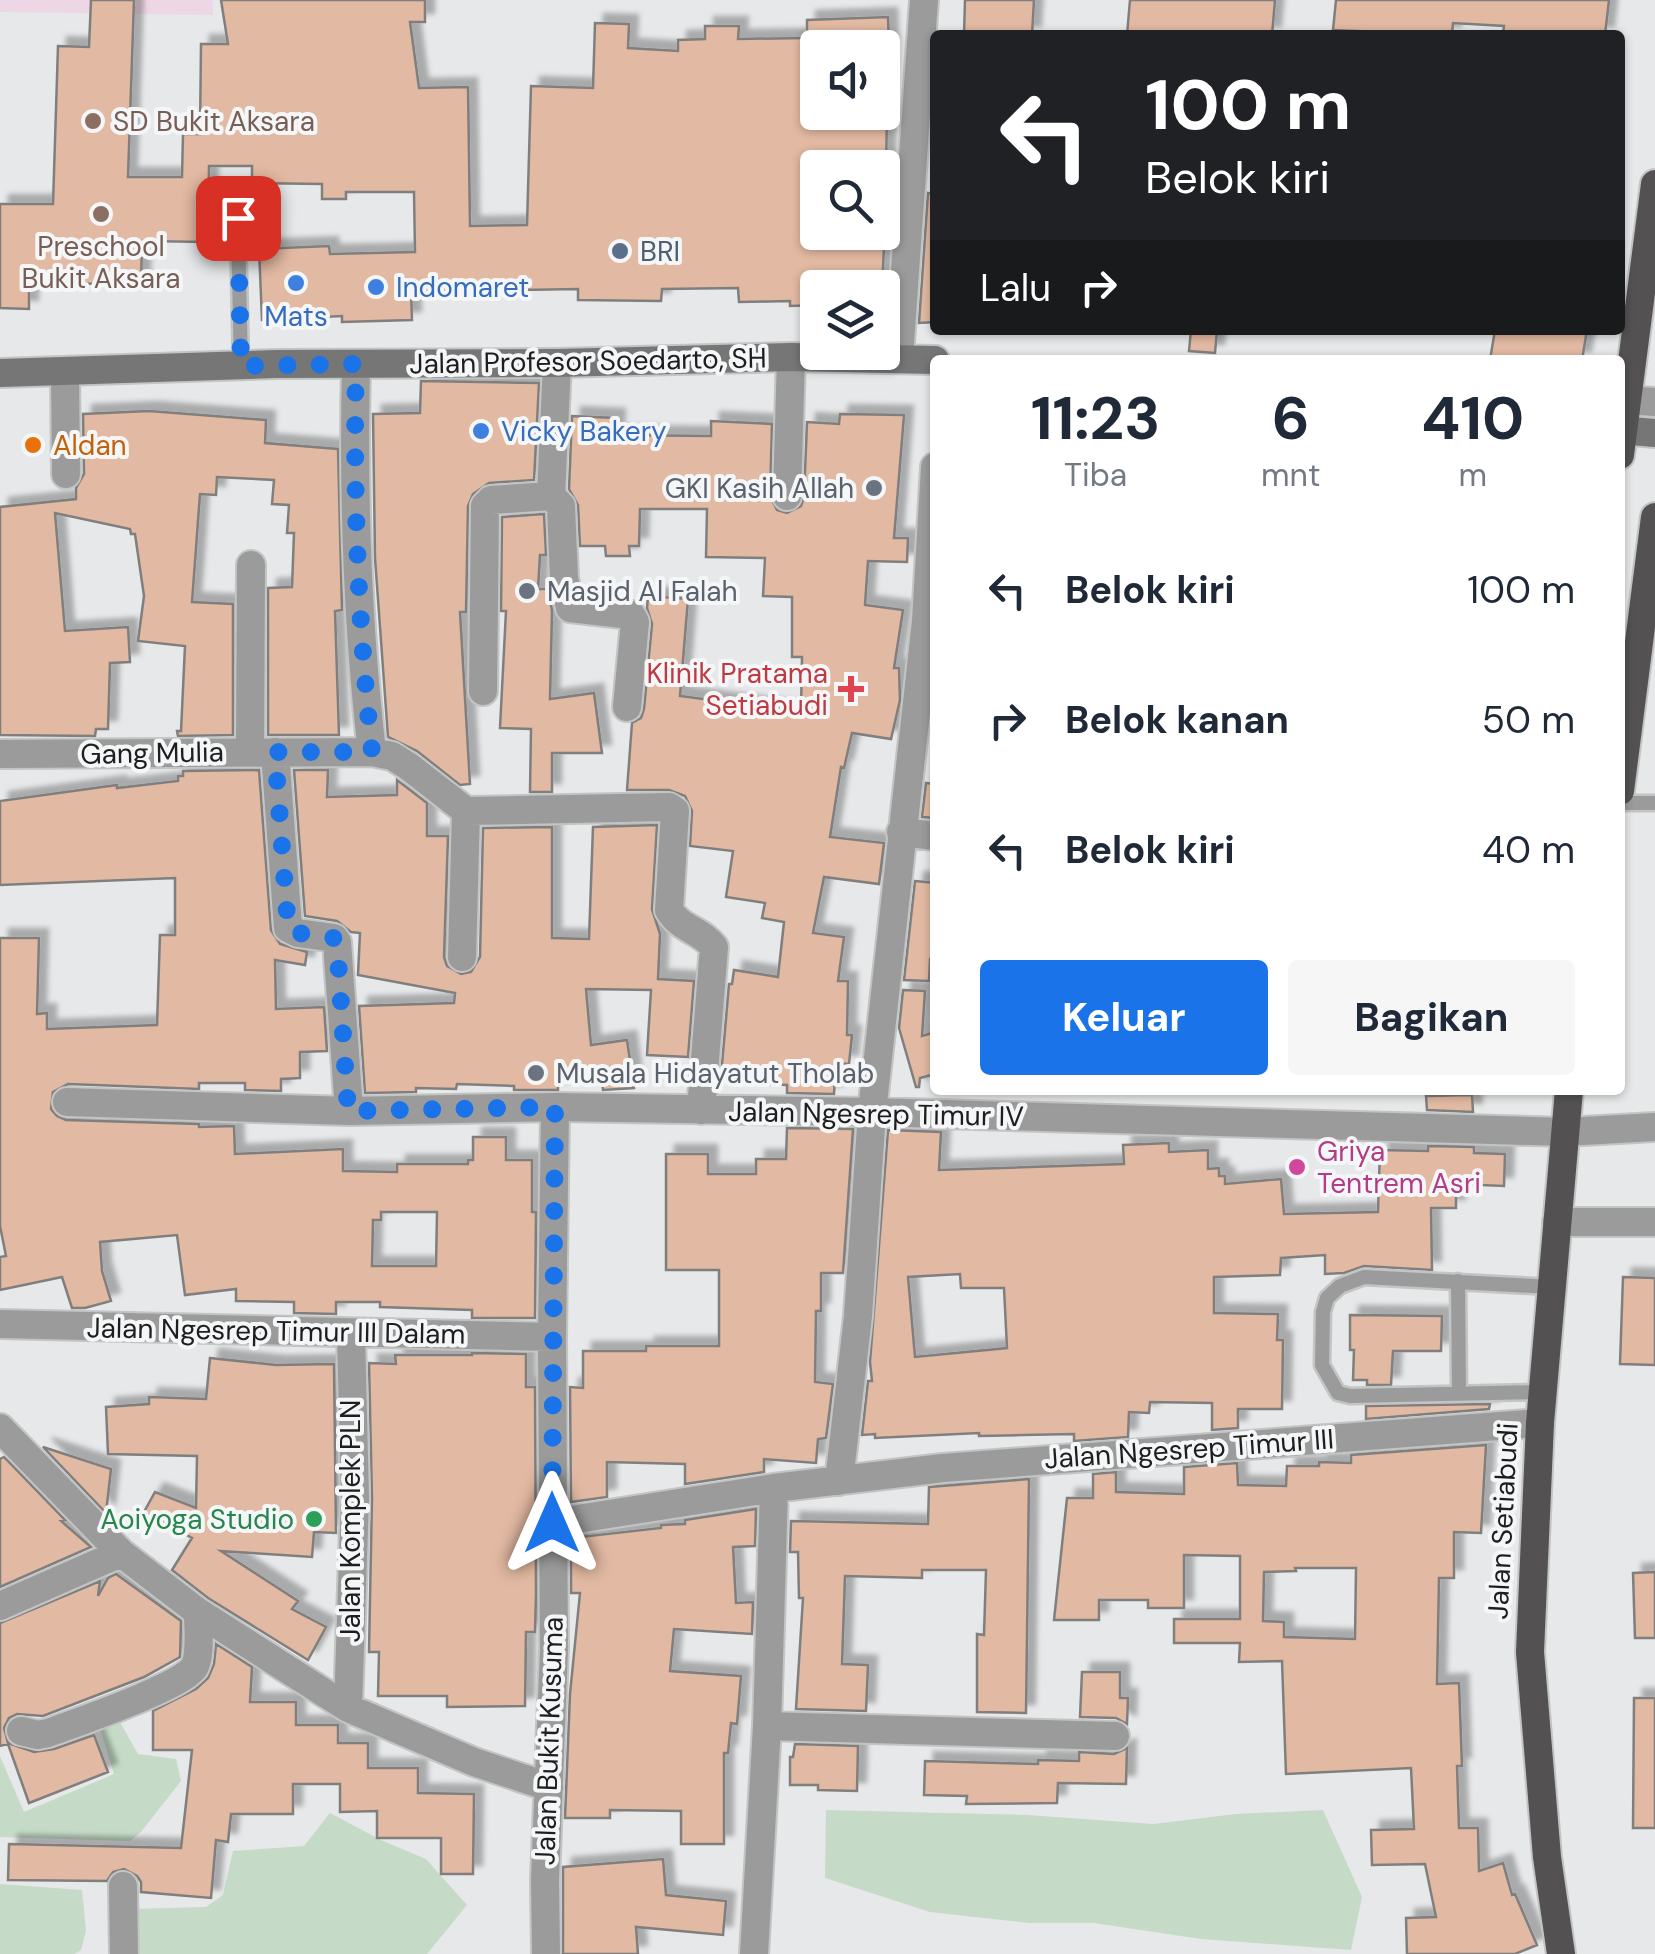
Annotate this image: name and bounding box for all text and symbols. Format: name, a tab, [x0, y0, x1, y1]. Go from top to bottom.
map controls	[800, 30, 900, 370]
button: sound	[800, 30, 900, 130]
text: 100 m	[1145, 60, 1351, 151]
icon: left	[980, 70, 1110, 200]
place label: SD Bukit Aksara	[113, 103, 315, 140]
marker: SD Bukit Aksara	[82, 110, 104, 132]
text: Belok kiri	[1145, 148, 1330, 207]
button: search	[800, 150, 900, 250]
pin	[196, 176, 281, 261]
icon: arrive	[211, 191, 266, 246]
marker: Preschool Bukit Aksara	[90, 203, 112, 225]
place label: Preschool Bukit Aksara	[22, 228, 180, 297]
place label: BRI	[640, 233, 680, 270]
marker: BRI	[609, 240, 631, 262]
icon: right	[1071, 260, 1126, 315]
text: Lalu	[980, 263, 1051, 313]
place label: Indomaret	[396, 269, 529, 306]
button: layers	[800, 270, 900, 370]
marker: Mats	[285, 272, 307, 294]
marker: Indomaret	[365, 276, 387, 298]
place label: Mats	[264, 298, 328, 335]
street label: Jalan Profesor Soedarto, SH	[409, 339, 767, 383]
text: 11:23	[1031, 379, 1160, 458]
text: 6	[1272, 379, 1310, 458]
text: 410	[1421, 379, 1524, 458]
place label: Vicky Bakery	[501, 413, 667, 450]
marker: Vicky Bakery	[470, 420, 492, 442]
place label: Aldan	[53, 427, 127, 464]
marker: Aldan	[22, 434, 44, 456]
text: Tiba	[1064, 454, 1127, 496]
text: mnt	[1261, 454, 1321, 496]
text: m	[1458, 454, 1487, 496]
place label: GKI Kasih Allah	[665, 470, 854, 507]
marker: GKI Kasih Allah	[863, 477, 885, 499]
icon: left	[980, 563, 1035, 618]
text: Belok kiri	[1065, 565, 1235, 615]
text: 100 m	[1467, 565, 1575, 615]
place label: Masjid Al Falah	[547, 573, 738, 610]
marker: Masjid Al Falah	[516, 580, 538, 602]
place label: Klinik Pratama Setiabudi	[647, 655, 828, 724]
marker: Klinik Pratama Setiabudi	[838, 676, 864, 702]
icon: right	[980, 693, 1035, 748]
text: Belok kanan	[1065, 695, 1289, 745]
text: 50 m	[1482, 695, 1575, 745]
street label: Gang Mulia	[80, 733, 224, 773]
icon: left	[980, 823, 1035, 878]
text: Belok kiri	[1065, 825, 1235, 875]
text: 40 m	[1482, 825, 1575, 875]
button: Keluar	[980, 960, 1268, 1075]
button: Bagikan	[1288, 960, 1575, 1075]
place label: Musala Hidayatut Tholab	[556, 1055, 874, 1092]
marker: Musala Hidayatut Tholab	[525, 1062, 547, 1084]
street label: Jalan Ngesrep Timur IV	[728, 1093, 1024, 1135]
place label: Griya Tentrem Asri	[1317, 1133, 1481, 1202]
marker: Griya Tentrem Asri	[1286, 1156, 1308, 1178]
street label: Jalan Ngesrep Timur III Dalam	[86, 1309, 466, 1353]
street label: Jalan Komplek PLN	[332, 1400, 369, 1642]
street label: Jalan Ngesrep Timur III	[1043, 1420, 1335, 1478]
street label: Jalan Setiabudi	[1479, 1422, 1527, 1620]
position arrow	[500, 1471, 604, 1575]
place label: Aoiyoga Studio	[100, 1501, 294, 1538]
marker: Aoiyoga Studio	[303, 1508, 325, 1530]
street label: Jalan Bukit Kusuma	[526, 1616, 572, 1866]

